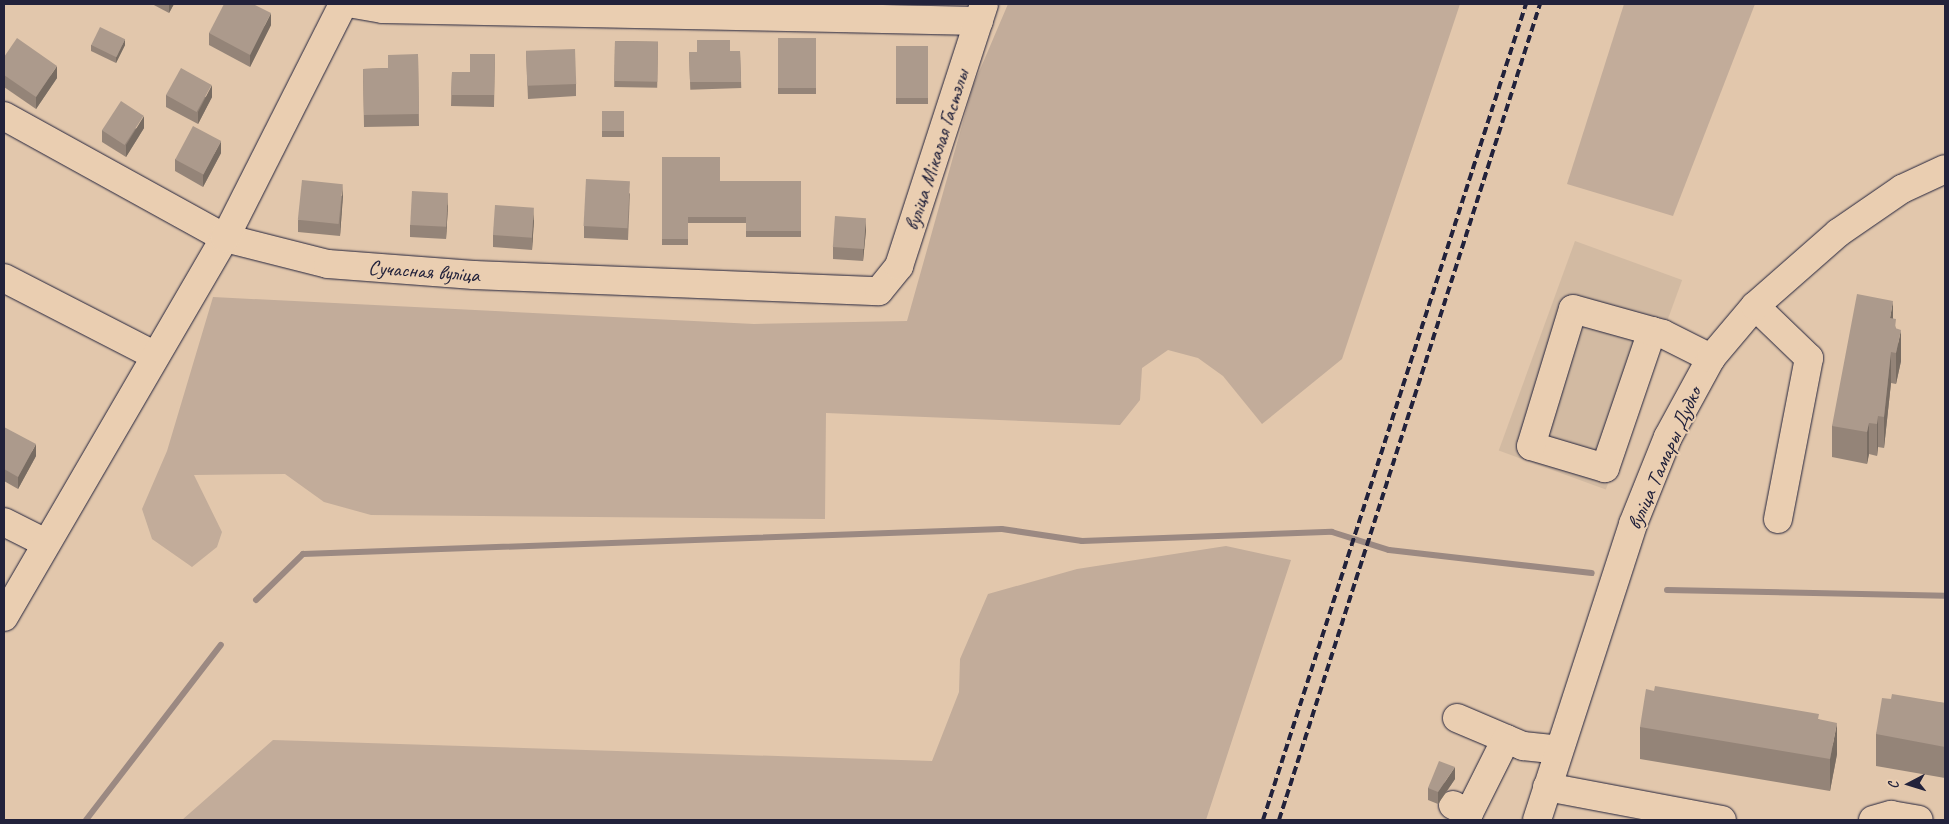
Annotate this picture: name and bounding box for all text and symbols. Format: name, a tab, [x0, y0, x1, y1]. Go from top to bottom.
street label: вуліца Мікалая Гастэлы	[899, 65, 975, 235]
street label: Сучасная вуліца	[368, 255, 480, 287]
street label: вуліца Тамары Дудко	[1622, 384, 1706, 532]
north arrow	[1884, 759, 1934, 809]
text: С	[1885, 781, 1902, 790]

